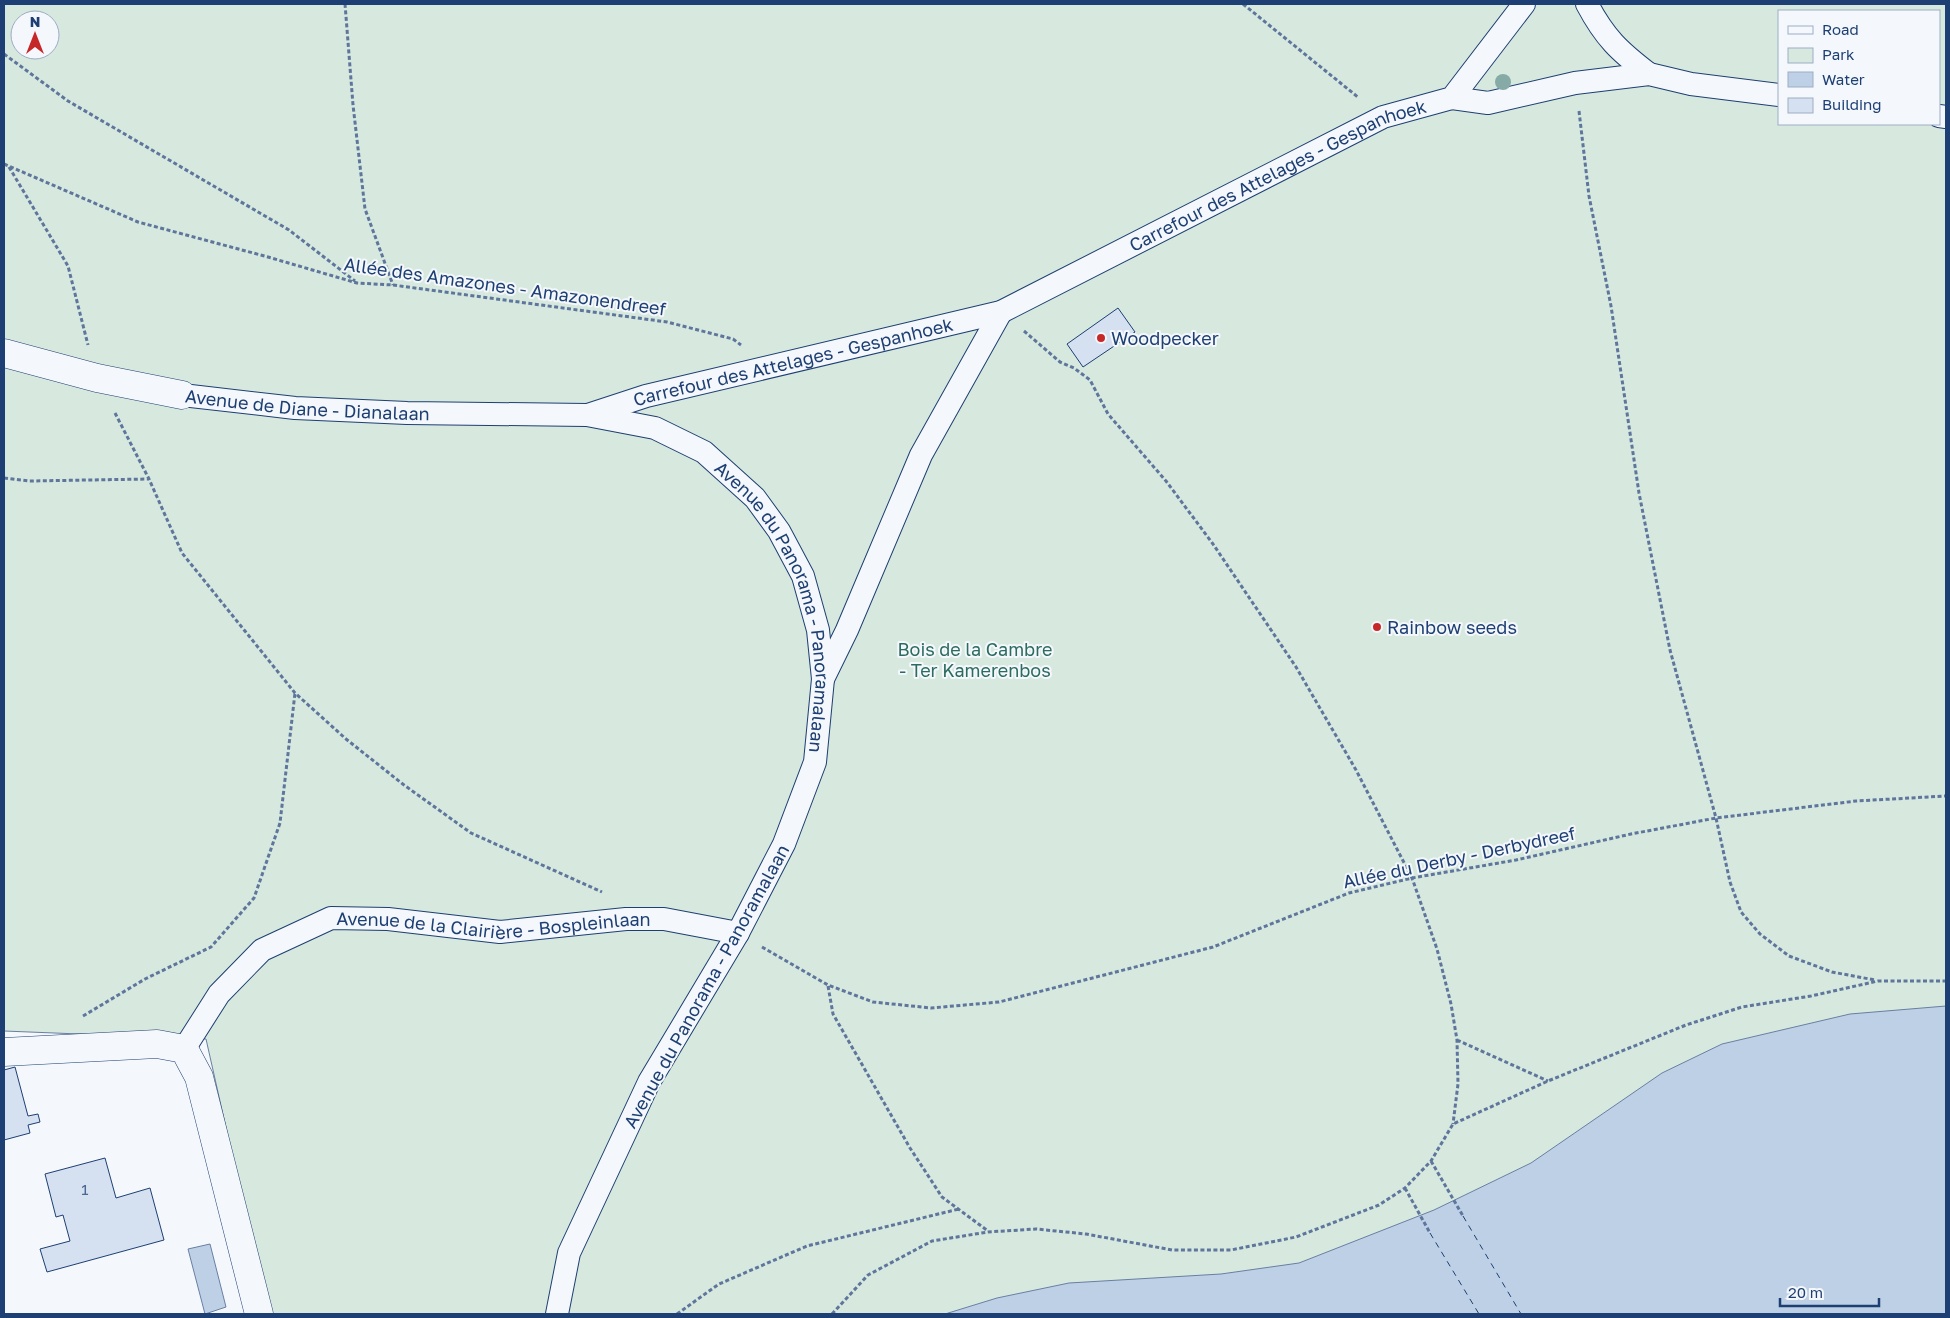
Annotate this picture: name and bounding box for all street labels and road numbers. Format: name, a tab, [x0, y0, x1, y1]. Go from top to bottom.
street label: Carrefour des Attelages - Gespanhoek	[1125, 95, 1429, 256]
street label: Allée des Amazones - Amazonendreef	[343, 252, 668, 320]
street label: Carrefour des Attelages - Gespanhoek	[630, 313, 955, 411]
street label: Avenue de Diane - Dianalaan	[184, 384, 430, 424]
street label: Avenue du Panorama - Panoramalaan	[711, 456, 834, 754]
street label: Allée du Derby - Derbydreef	[1341, 821, 1578, 892]
street label: Avenue du Panorama - Panoramalaan	[619, 840, 793, 1132]
street label: Avenue de la Clairière - Bospleinlaan	[336, 907, 651, 943]

